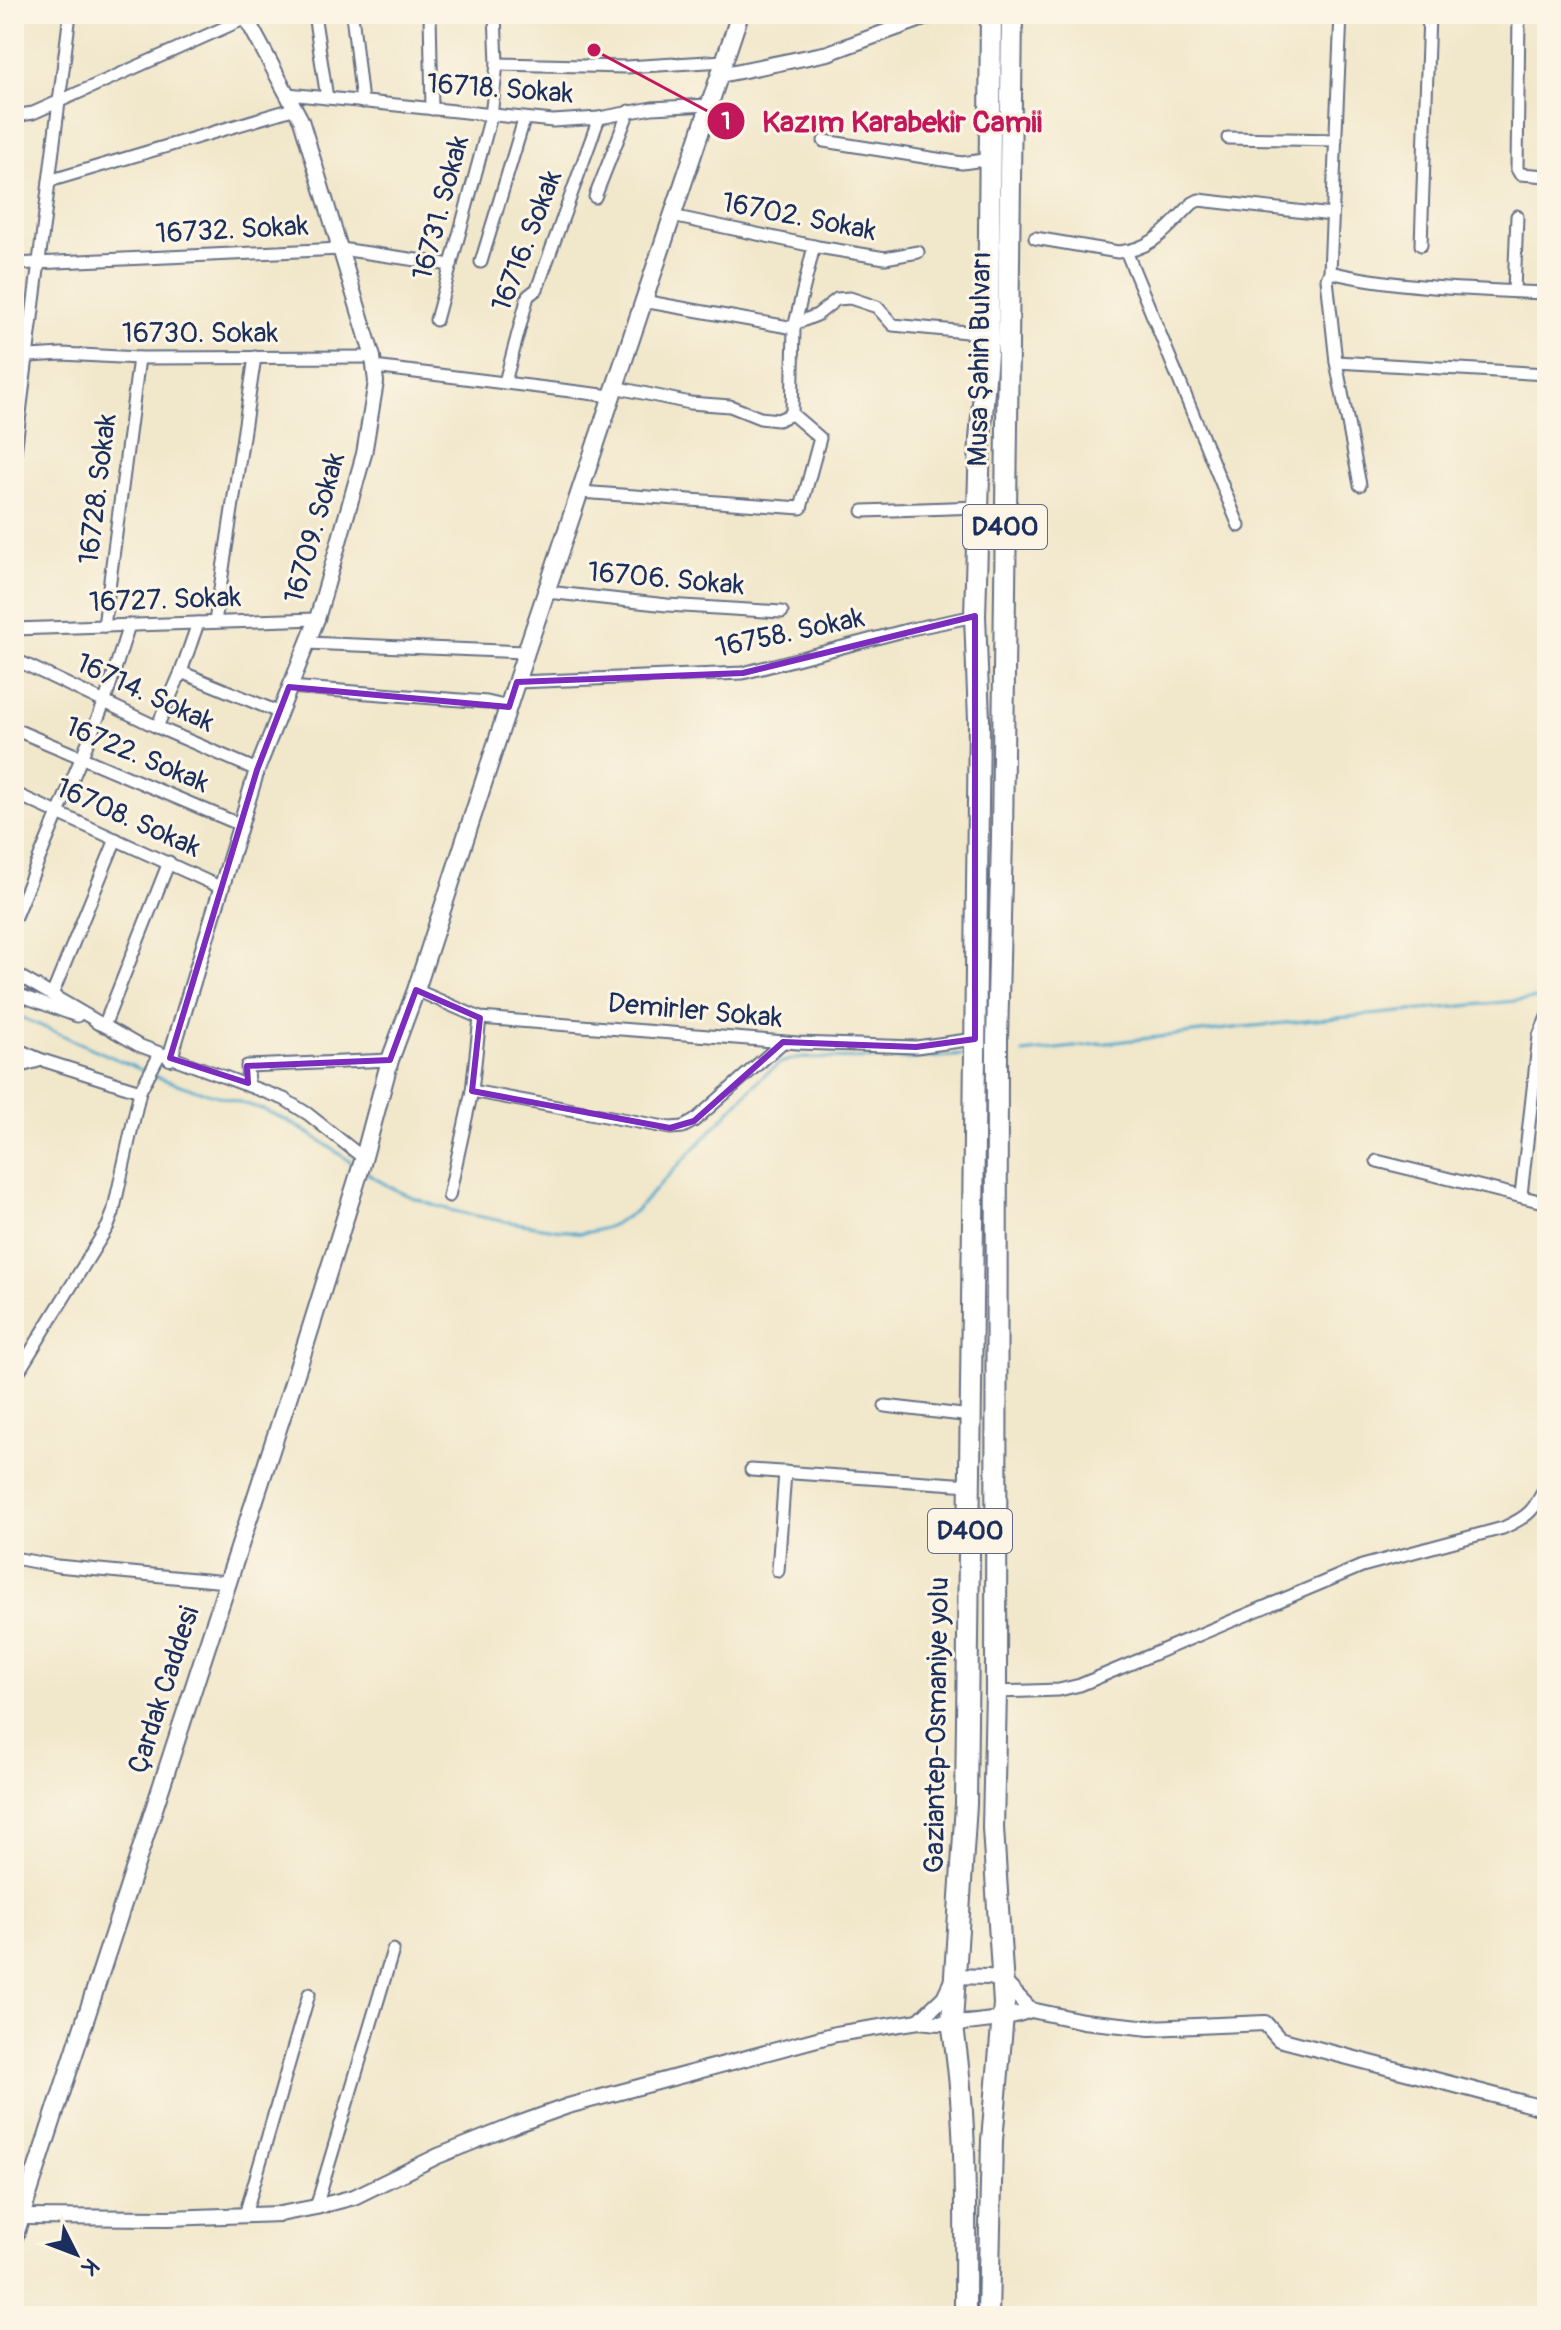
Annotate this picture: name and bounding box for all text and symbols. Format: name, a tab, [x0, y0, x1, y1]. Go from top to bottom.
street label: 16718. Sokak	[426, 66, 575, 112]
callout: Kazım Karabekir Camii	[706, 94, 1058, 148]
text: Kazım Karabekir Camii	[762, 104, 1042, 141]
text: 1	[721, 107, 731, 136]
street label: 16731. Sokak	[405, 132, 477, 284]
street label: 16716. Sokak	[484, 165, 570, 317]
street label: 16702. Sokak	[719, 185, 879, 249]
street label: 16732. Sokak	[155, 209, 310, 251]
street label: Musa Şahin Bulvarı	[961, 251, 999, 467]
street label: 16730. Sokak	[122, 316, 279, 351]
street label: 16728. Sokak	[71, 411, 125, 566]
street label: 16709. Sokak	[277, 448, 353, 607]
road number: D400	[963, 505, 1047, 549]
street label: 16706. Sokak	[586, 555, 746, 603]
street label: 16727. Sokak	[88, 580, 242, 620]
street label: 16758. Sokak	[713, 600, 868, 666]
street label: 16714. Sokak	[70, 646, 220, 740]
street label: 16722. Sokak	[60, 709, 215, 801]
street label: 16708. Sokak	[50, 771, 206, 866]
street label: Demirler Sokak	[606, 986, 784, 1036]
road number: D400	[928, 1509, 1012, 1553]
street label: Gaziantep-Osmaniye yolu	[917, 1576, 957, 1874]
street label: Çardak Caddesi	[120, 1602, 208, 1778]
north arrow	[36, 2214, 116, 2294]
text: K	[75, 2252, 105, 2282]

